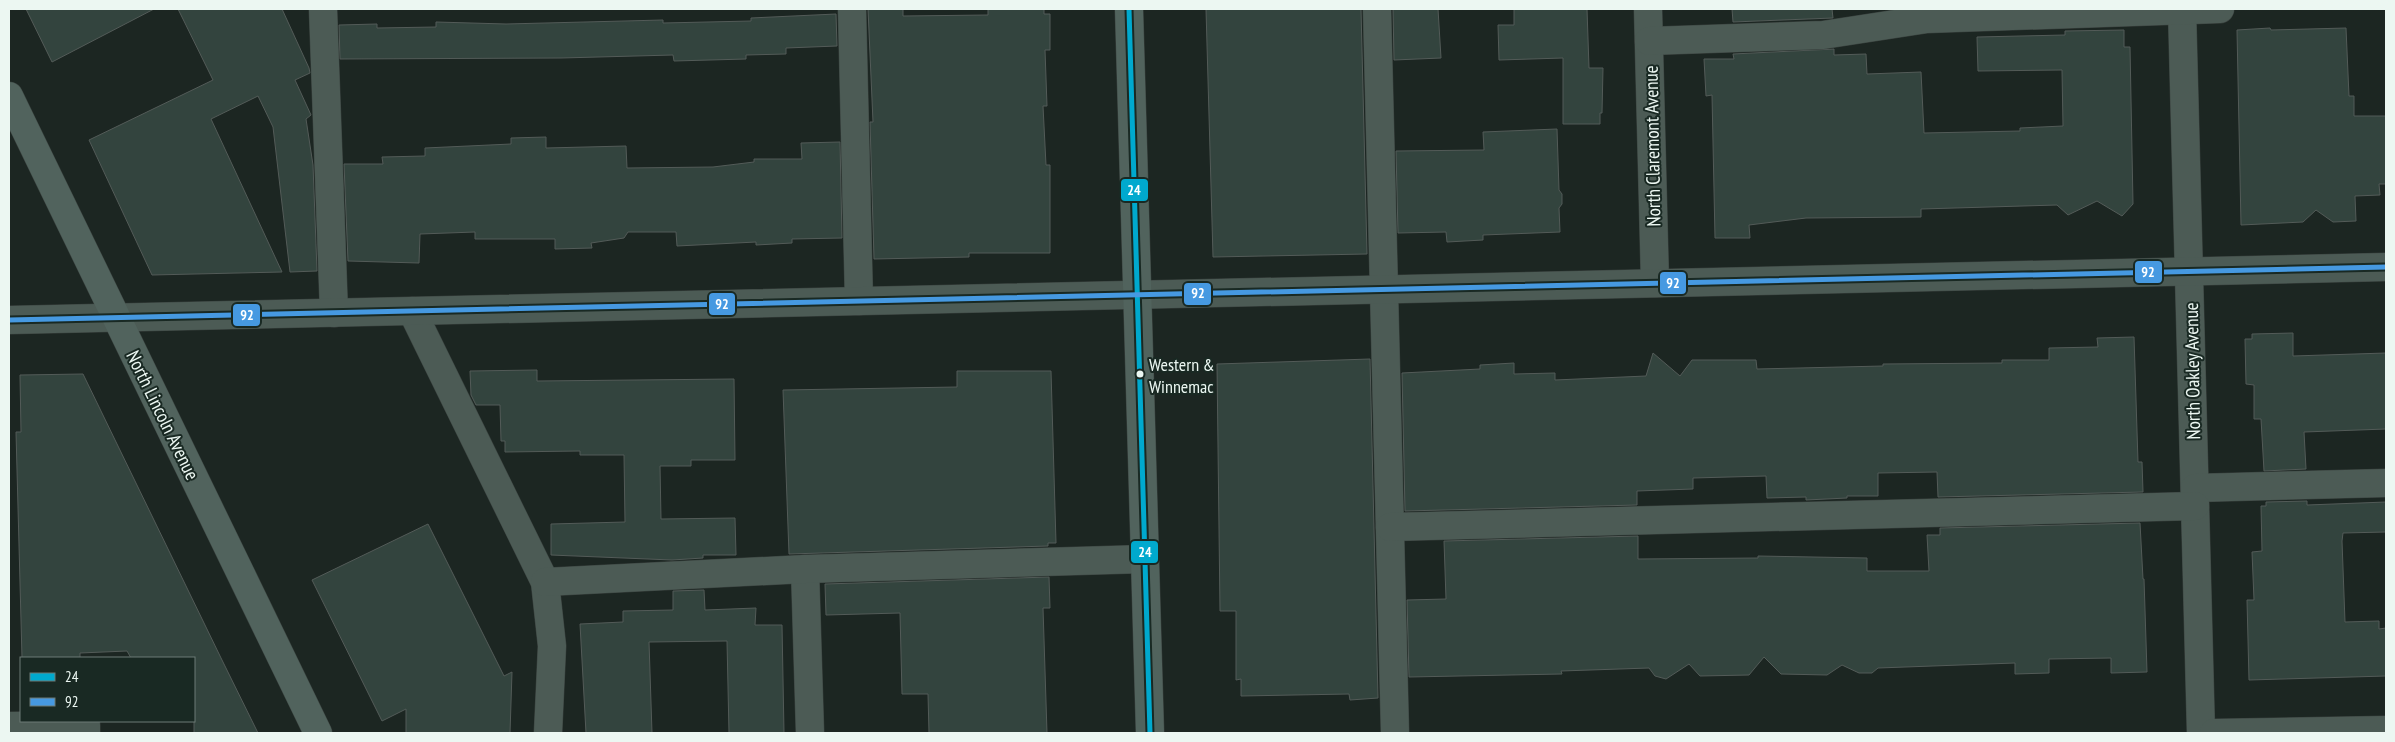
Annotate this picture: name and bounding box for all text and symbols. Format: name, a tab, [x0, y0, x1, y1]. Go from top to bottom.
street label: North Claremont Avenue	[1639, 65, 1665, 227]
line badge: 24	[1120, 178, 1149, 202]
text: 24	[1127, 181, 1141, 199]
line badge: 92	[2134, 260, 2163, 284]
text: 92	[2141, 263, 2155, 281]
line badge: 92	[1659, 271, 1687, 295]
text: 92	[1666, 274, 1680, 292]
line badge: 92	[1183, 282, 1212, 306]
text: 92	[1191, 284, 1205, 302]
line badge: 92	[708, 292, 736, 316]
text: 92	[715, 295, 729, 313]
street label: North Oakley Avenue	[2179, 302, 2205, 440]
line badge: 92	[232, 303, 261, 327]
text: 92	[240, 306, 254, 324]
street label: North Lincoln Avenue	[121, 346, 205, 484]
place label: Western & Winnemac	[1149, 353, 1215, 398]
marker: Western & Winnemac	[1135, 369, 1145, 379]
line badge: 24	[1130, 540, 1159, 564]
text: 24	[1138, 543, 1152, 561]
legend	[20, 657, 195, 722]
text: 24	[65, 667, 79, 686]
text: 92	[65, 692, 79, 711]

